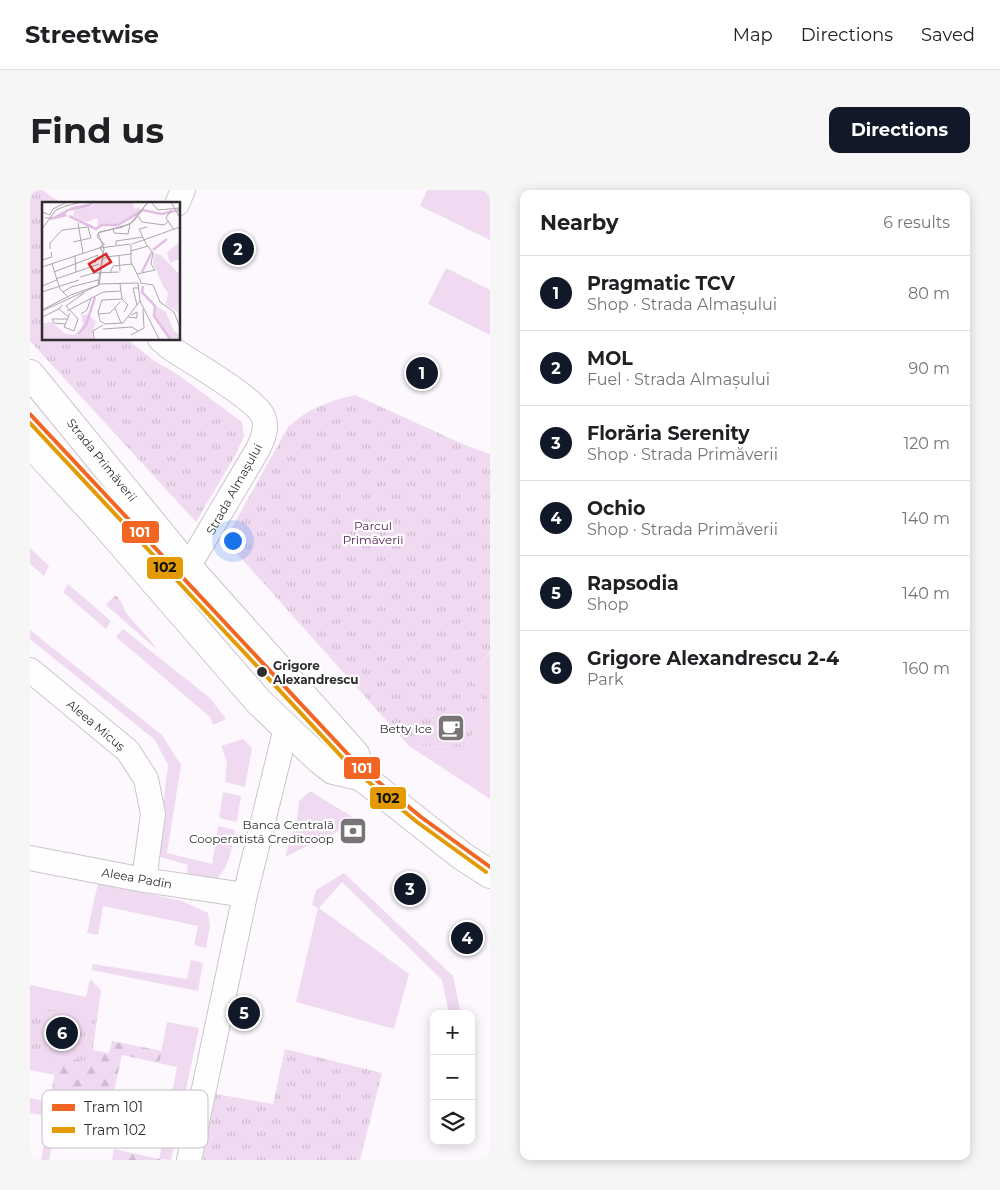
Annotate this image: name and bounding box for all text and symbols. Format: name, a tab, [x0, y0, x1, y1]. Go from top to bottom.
text: Streetwise	[25, 20, 159, 49]
text: Map	[733, 24, 773, 46]
text: Directions	[801, 24, 893, 46]
text: Saved	[921, 24, 975, 46]
button: Directions	[829, 107, 970, 153]
text: Find us	[30, 109, 164, 152]
inset map	[42, 202, 180, 340]
text: Nearby	[540, 210, 619, 235]
text: 6 results	[883, 213, 950, 232]
pin: 2	[222, 230, 254, 268]
text: Pragmatic TCV	[587, 272, 735, 295]
text: 1	[553, 284, 559, 303]
text: 80 m	[908, 284, 950, 303]
text: Shop · Strada Almașului	[587, 295, 777, 314]
text: MOL	[587, 347, 633, 370]
pin: 1	[406, 354, 438, 392]
text: 2	[551, 359, 561, 378]
text: 90 m	[908, 359, 950, 378]
text: Fuel · Strada Almașului	[587, 370, 770, 389]
street label: Strada Primăverii	[64, 415, 140, 505]
text: Florăria Serenity	[587, 422, 750, 445]
text: 3	[551, 434, 561, 453]
text: 120 m	[903, 434, 950, 453]
street label: Strada Almașului	[203, 441, 265, 537]
text: Shop · Strada Primăverii	[587, 445, 778, 464]
text: Ochio	[587, 497, 646, 520]
text: 4	[550, 509, 562, 528]
text: 140 m	[902, 509, 950, 528]
park label: Parcul Primăverii	[343, 518, 403, 547]
line badge: 101	[121, 520, 160, 544]
text: Shop · Strada Primăverii	[587, 520, 778, 539]
text: 101	[130, 523, 150, 541]
your location	[220, 528, 246, 554]
line badge: 102	[146, 556, 184, 580]
text: 102	[153, 558, 177, 576]
text: Rapsodia	[587, 572, 679, 595]
text: 5	[551, 584, 561, 603]
text: 140 m	[902, 584, 950, 603]
text: Shop	[587, 595, 629, 614]
text: Grigore Alexandrescu 2-4	[587, 647, 839, 670]
place label: Grigore Alexandrescu	[272, 658, 359, 687]
text: 6	[551, 659, 561, 678]
text: 160 m	[903, 659, 950, 678]
marker: Grigore Alexandrescu	[255, 665, 269, 679]
text: Park	[587, 670, 624, 689]
street label: Aleea Micuș	[64, 696, 128, 754]
cafe icon: Betty Ice	[436, 713, 466, 743]
place label: Betty Ice	[379, 721, 432, 736]
line badge: 101	[343, 756, 381, 780]
text: 101	[352, 759, 372, 777]
line badge: 102	[369, 786, 407, 810]
text: 102	[376, 789, 400, 807]
bank icon: Banca Centrală Cooperatistă Creditcoop	[338, 816, 368, 846]
place label: Banca Centrală Cooperatistă Creditcoop	[189, 817, 334, 846]
street label: Aleea Padin	[101, 864, 173, 892]
pin: 3	[394, 870, 426, 908]
pin: 4	[451, 919, 483, 957]
pin: 5	[228, 994, 260, 1032]
map controls	[430, 1010, 475, 1145]
button: +	[430, 1010, 475, 1055]
pin: 6	[46, 1014, 78, 1052]
button: −	[430, 1055, 475, 1100]
legend	[42, 1090, 208, 1148]
text: Tram 101	[84, 1098, 143, 1116]
button: layers	[430, 1100, 475, 1145]
text: Tram 102	[84, 1121, 146, 1139]

